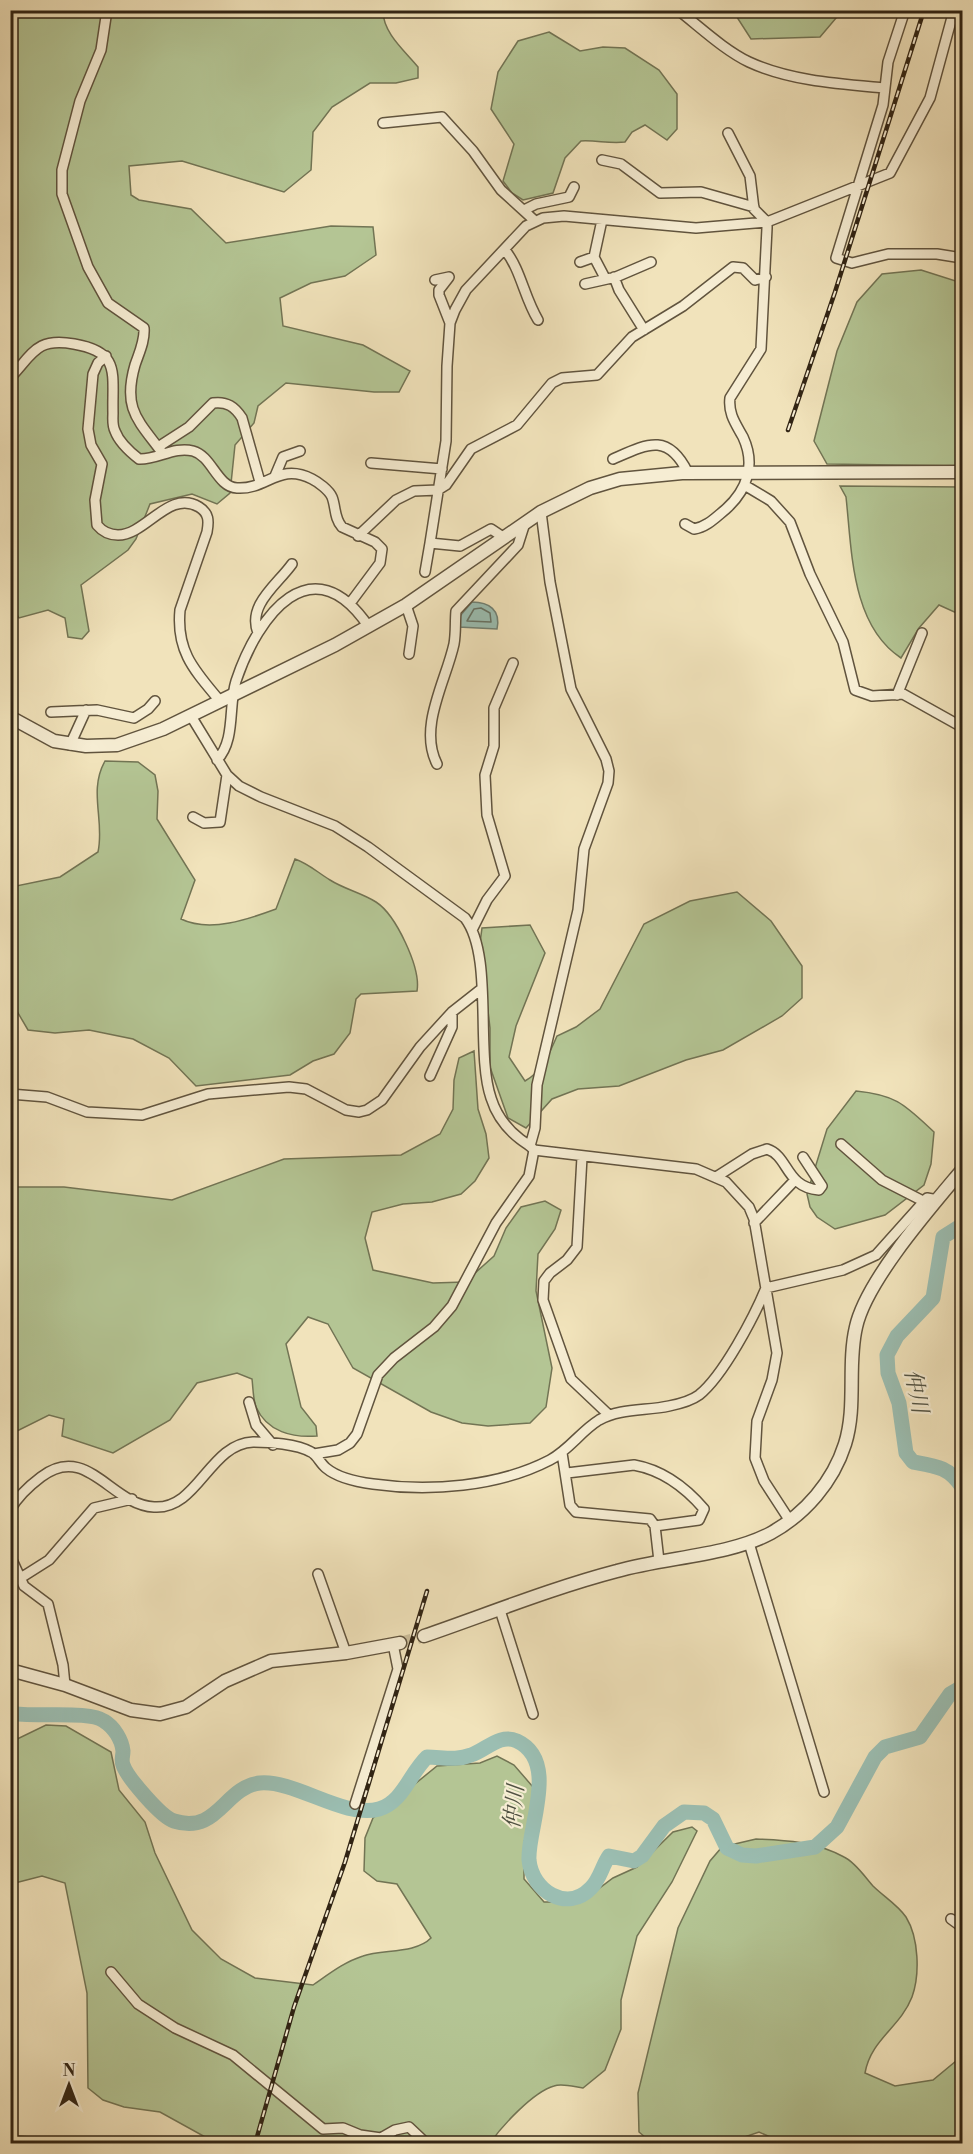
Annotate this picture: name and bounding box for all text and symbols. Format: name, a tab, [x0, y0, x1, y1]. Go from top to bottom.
water label: 仲川	[898, 1367, 933, 1417]
water label: 仲川	[499, 1782, 530, 1830]
north arrow	[39, 2055, 99, 2115]
text: N	[63, 2061, 76, 2081]

